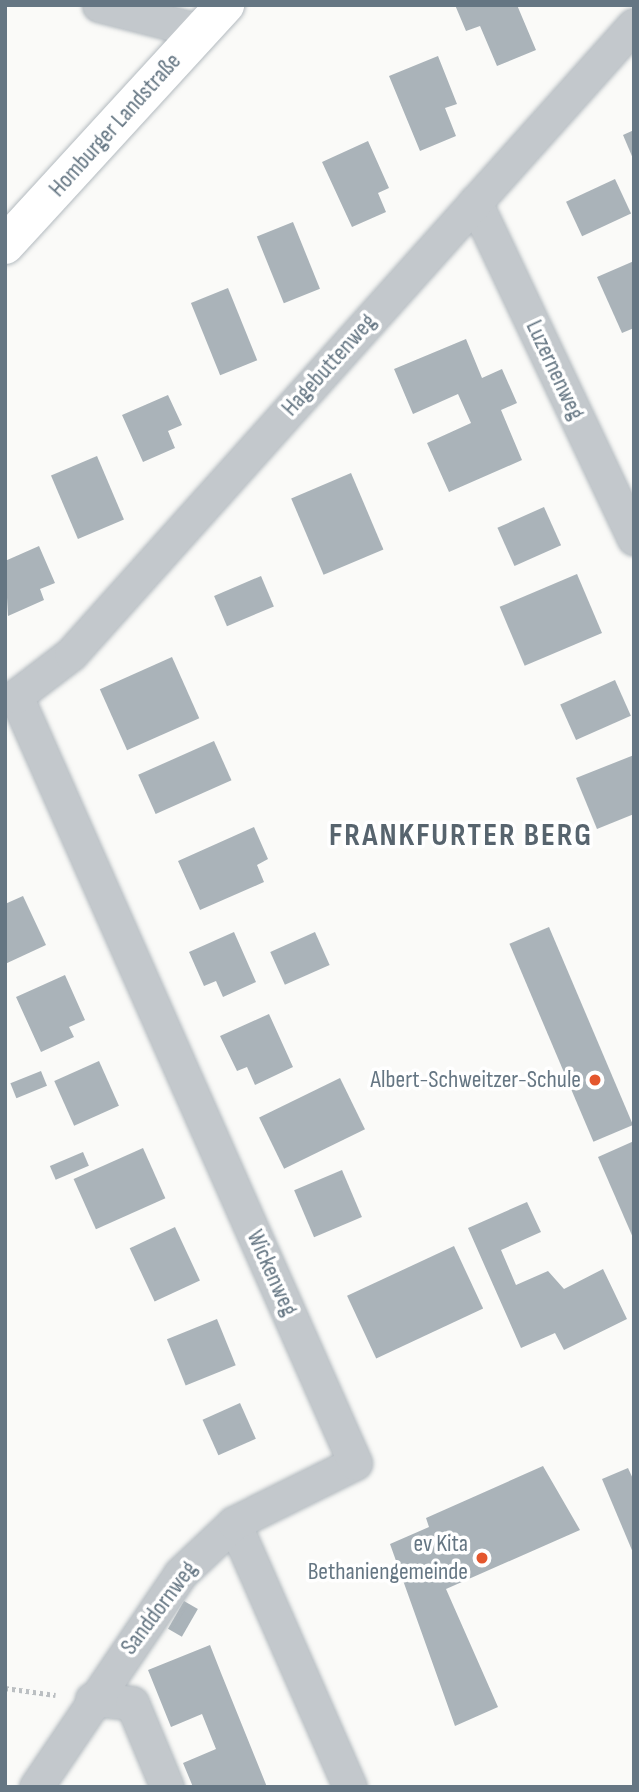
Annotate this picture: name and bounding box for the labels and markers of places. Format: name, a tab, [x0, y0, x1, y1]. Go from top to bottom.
place label: Albert-Schweitzer-Schule	[370, 1066, 581, 1094]
marker: Albert-Schweitzer-Schule	[587, 1072, 603, 1088]
place label: ev Kita Bethaniengemeinde	[308, 1530, 468, 1586]
marker: ev Kita Bethaniengemeinde	[474, 1550, 490, 1566]

